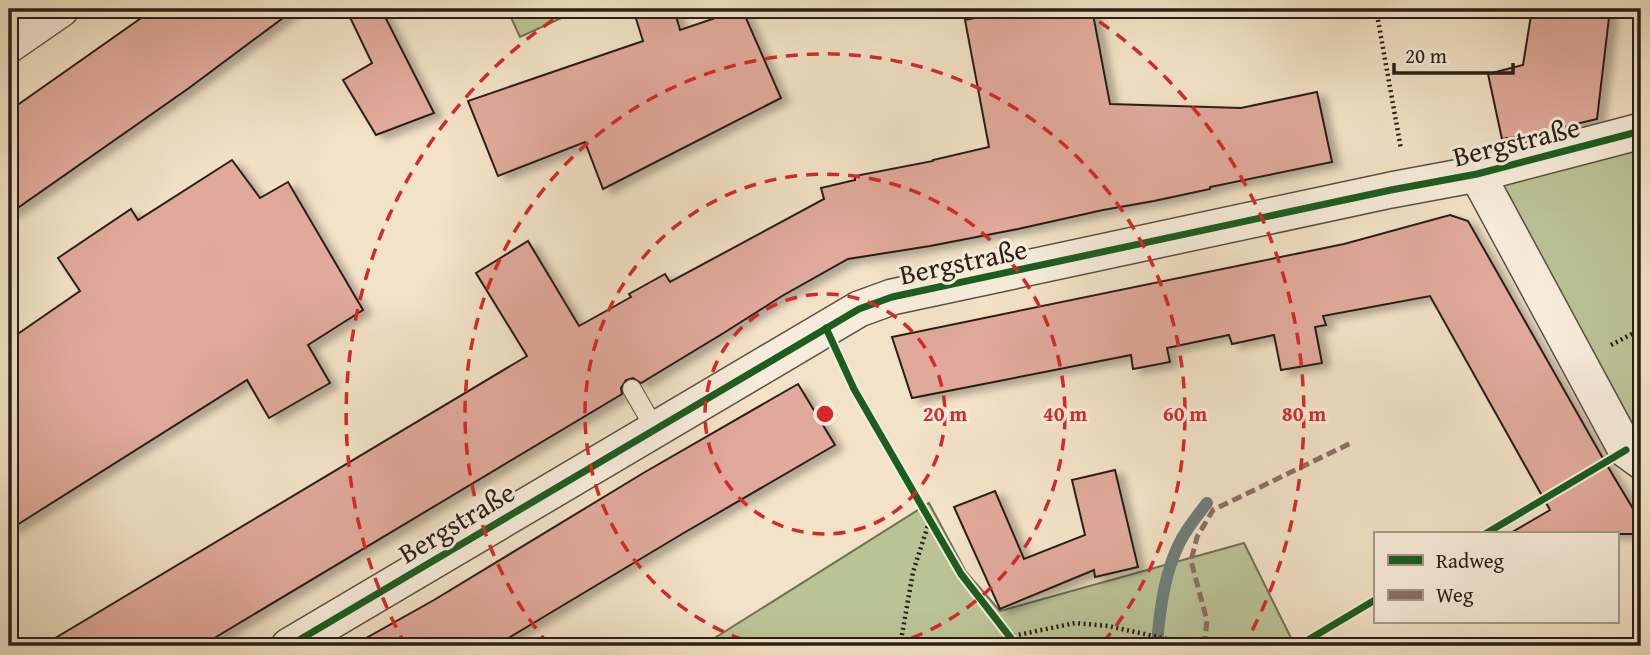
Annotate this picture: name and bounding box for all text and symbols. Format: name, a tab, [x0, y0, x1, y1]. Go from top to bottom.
scale bar	[1394, 32, 1514, 76]
text: 20 m	[1405, 40, 1447, 71]
street label: Bergstraße	[1448, 105, 1584, 177]
street label: Bergstraße	[895, 227, 1031, 295]
text: 20 m	[923, 398, 967, 429]
text: 40 m	[1043, 398, 1087, 429]
text: 60 m	[1163, 398, 1207, 429]
text: 80 m	[1282, 398, 1326, 429]
centre of rings	[813, 402, 837, 426]
street label: Bergstraße	[390, 471, 522, 573]
legend	[1374, 532, 1618, 624]
text: Radweg	[1436, 545, 1505, 576]
text: Weg	[1436, 579, 1474, 610]

